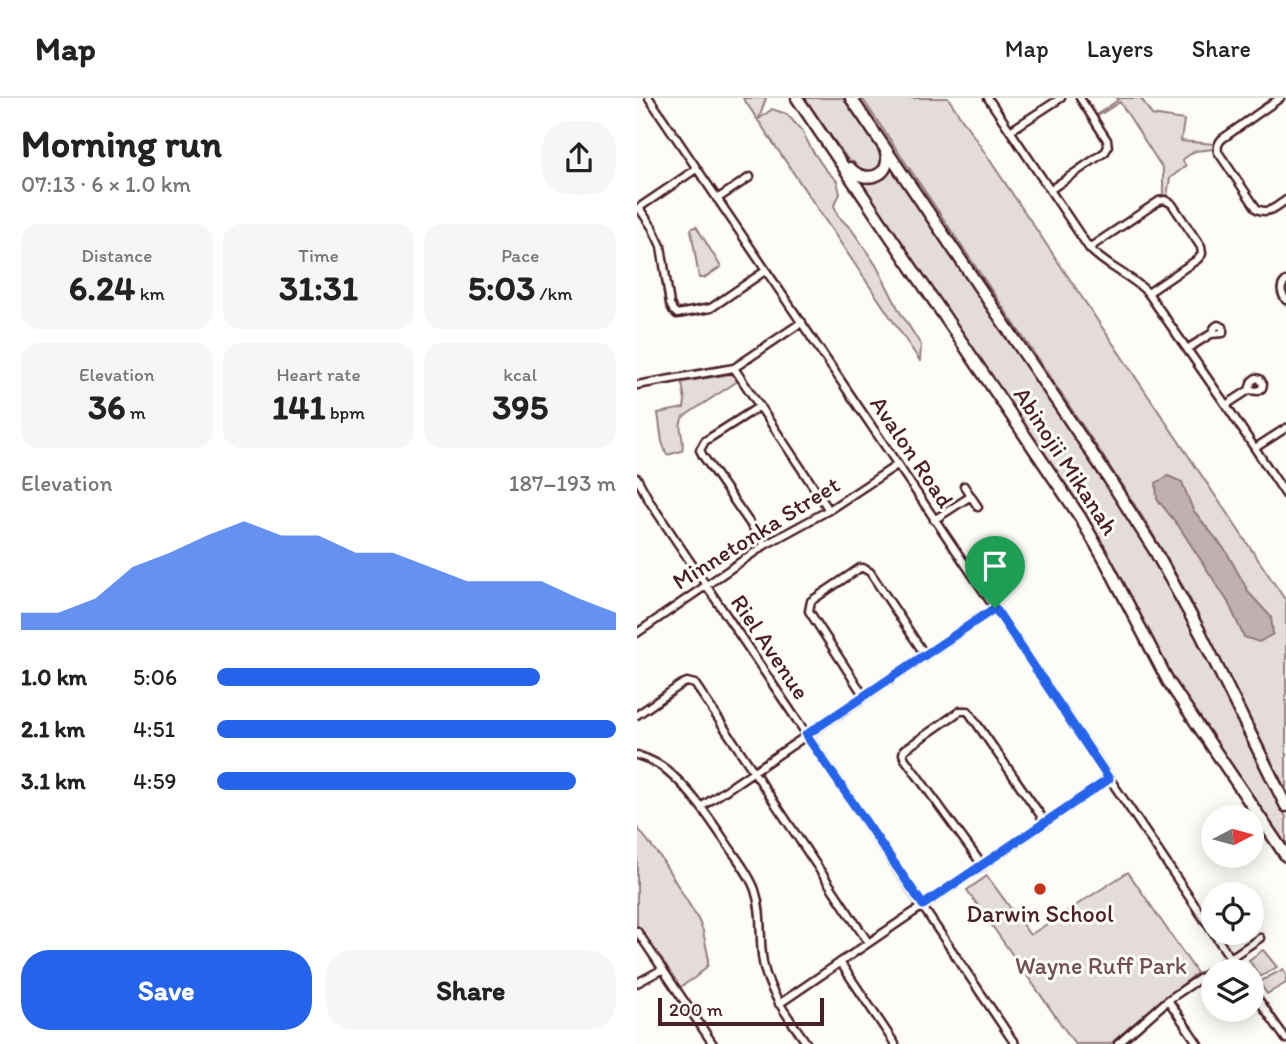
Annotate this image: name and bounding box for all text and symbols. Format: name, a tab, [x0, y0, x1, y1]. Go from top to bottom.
text: Map	[35, 29, 96, 68]
text: Map	[1005, 34, 1049, 63]
text: Layers	[1087, 34, 1154, 63]
text: Share	[1192, 34, 1251, 63]
text: Morning run	[21, 121, 222, 167]
button: share	[542, 121, 616, 195]
text: 07:13 · 6 × 1.0 km	[21, 170, 191, 198]
text: Distance	[81, 244, 152, 267]
text: Time	[298, 244, 339, 267]
text: Pace	[501, 244, 539, 267]
text: 6.24	[69, 267, 135, 309]
text: 31:31	[279, 267, 358, 309]
text: 5:03	[468, 267, 535, 309]
text: km	[135, 282, 165, 305]
text: /km	[535, 282, 573, 305]
text: Elevation	[79, 363, 155, 386]
text: Heart rate	[276, 363, 361, 386]
text: kcal	[503, 363, 537, 386]
street label: Abinojii Mikanah	[1008, 381, 1125, 540]
text: 36	[88, 386, 125, 428]
text: 141	[272, 386, 325, 428]
text: 395	[492, 386, 548, 428]
street label: Avalon Road	[864, 390, 960, 513]
text: m	[125, 401, 146, 424]
text: bpm	[325, 401, 365, 424]
text: Elevation	[21, 469, 112, 497]
text: 187–193 m	[509, 469, 616, 497]
street label: Minnetonka Street	[667, 469, 845, 596]
pin	[965, 536, 1025, 608]
icon: arrive	[976, 547, 1014, 585]
street label: Riel Avenue	[725, 589, 816, 705]
text: 1.0 km	[21, 663, 87, 691]
text: 5:06	[133, 663, 177, 691]
text: 2.1 km	[21, 715, 85, 743]
text: 4:51	[133, 715, 175, 743]
text: 3.1 km	[21, 767, 85, 795]
text: 4:59	[133, 767, 177, 795]
north arrow	[1201, 805, 1263, 868]
map controls	[1201, 805, 1264, 1022]
marker: Darwin School	[1032, 881, 1048, 897]
button: locate	[1201, 882, 1264, 945]
place label: Darwin School	[966, 899, 1114, 928]
button: Save	[21, 950, 312, 1030]
button: Share	[326, 950, 616, 1030]
park label: Wayne Ruff Park	[1015, 951, 1187, 980]
button: layers	[1201, 959, 1264, 1022]
scale bar	[658, 995, 824, 1027]
text: 200 m	[669, 998, 723, 1021]

